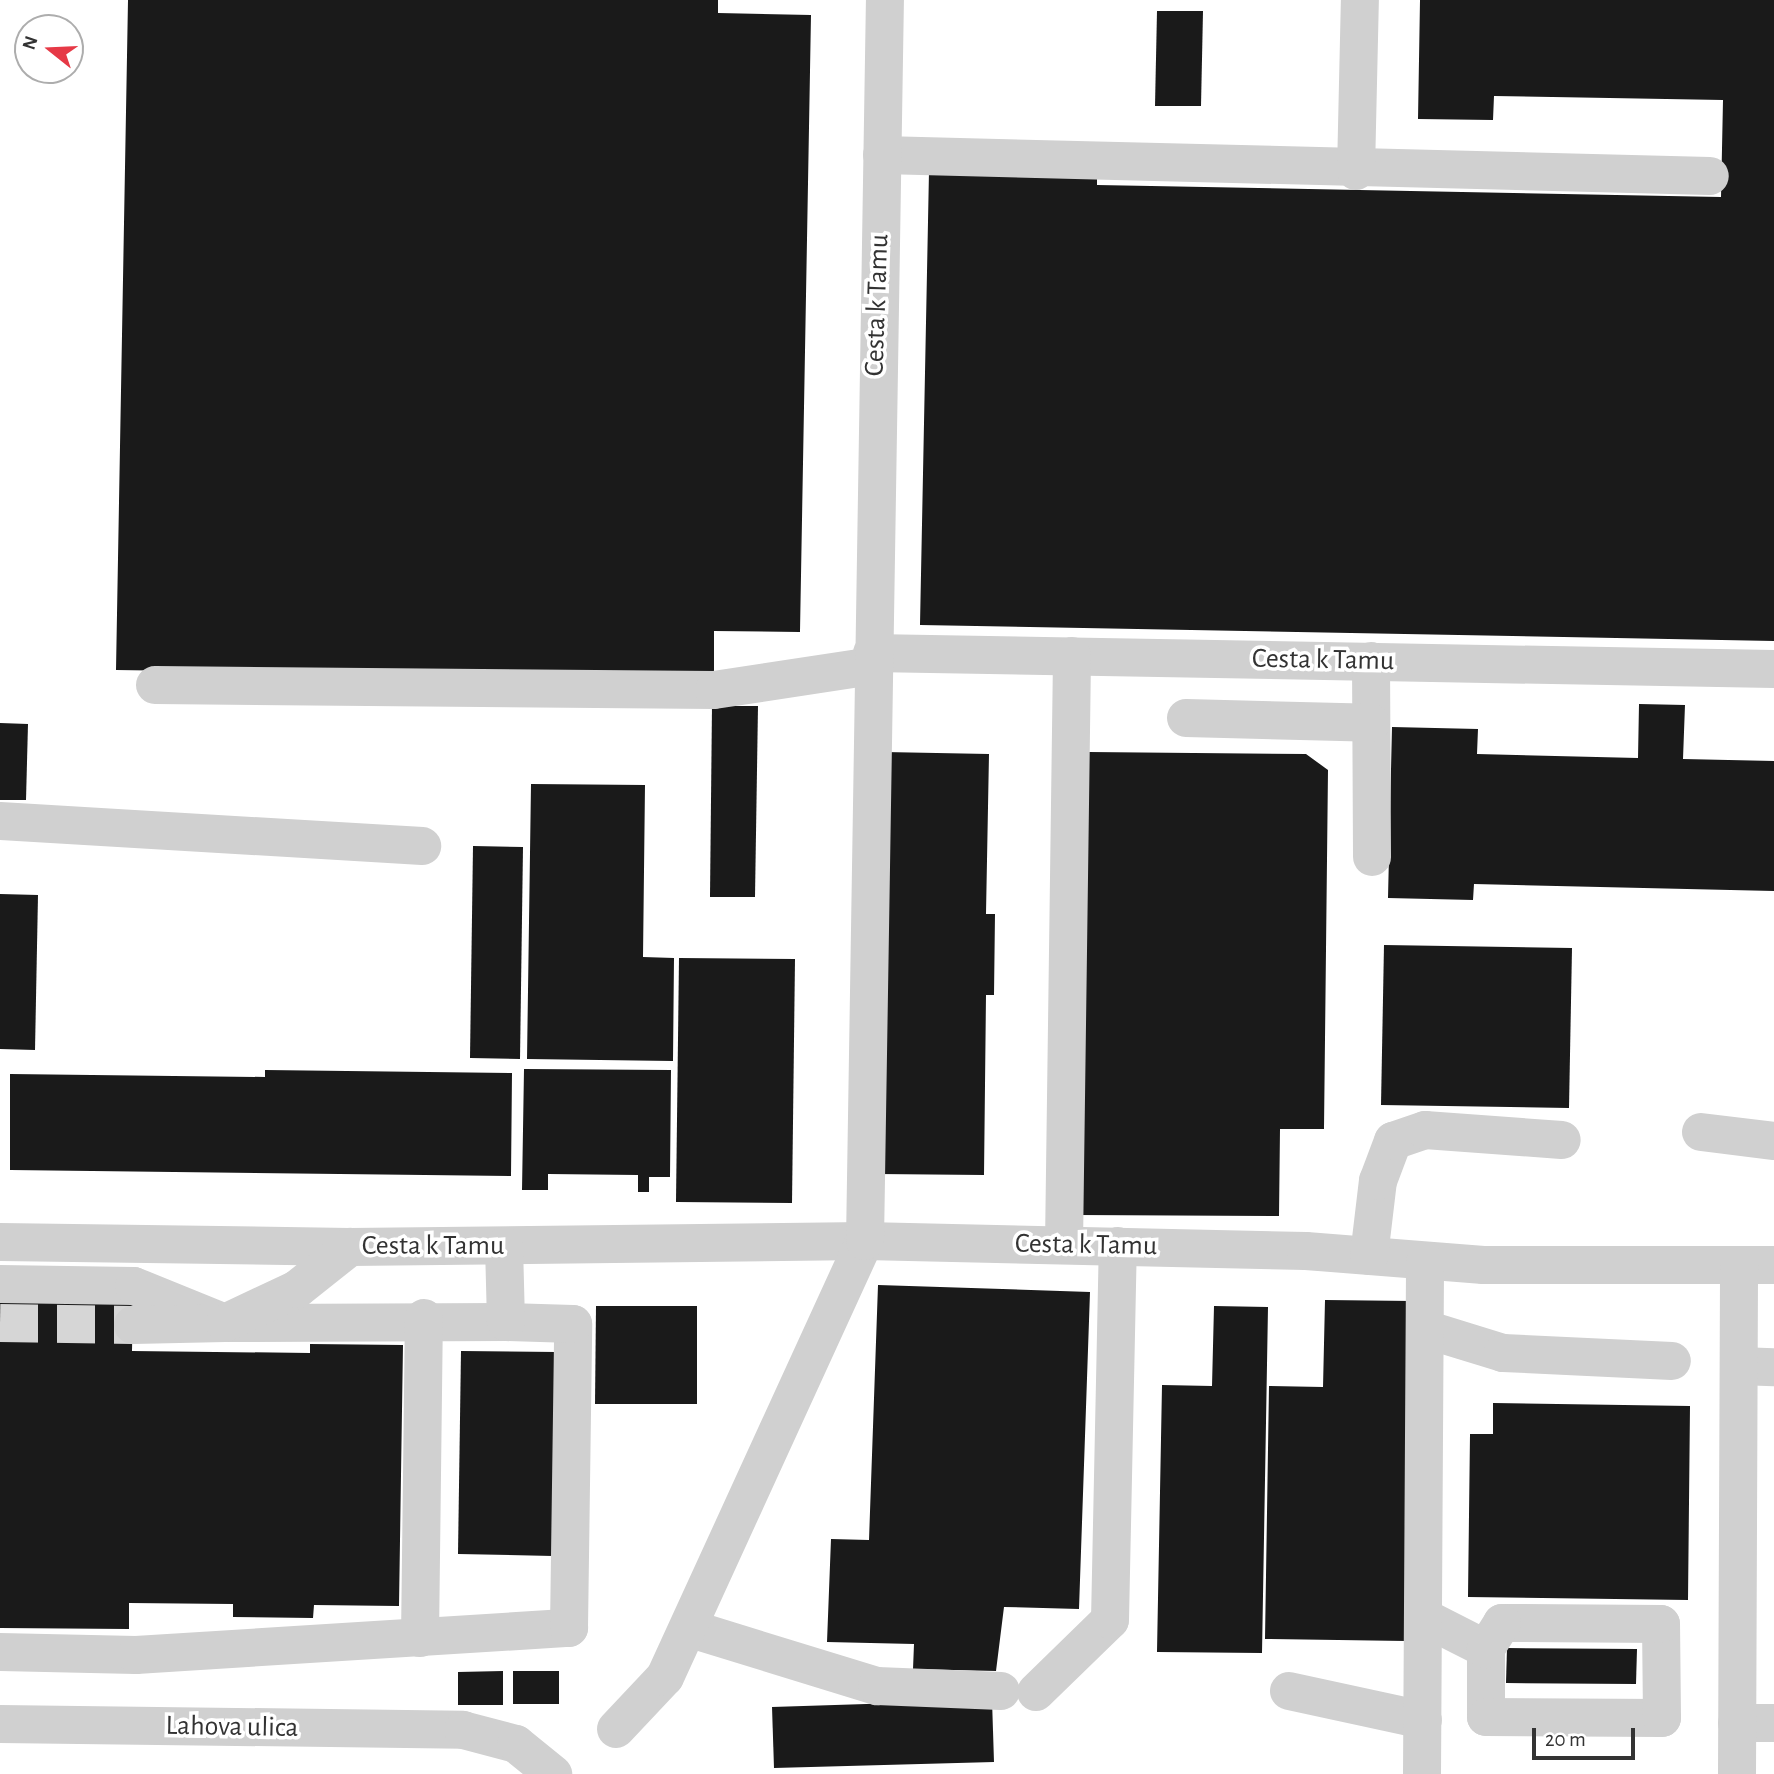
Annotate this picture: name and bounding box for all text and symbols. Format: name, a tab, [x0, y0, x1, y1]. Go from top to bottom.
north arrow	[14, 14, 84, 84]
text: N	[19, 34, 42, 52]
street label: Cesta k Tamu	[858, 233, 896, 377]
street label: Cesta k Tamu	[1252, 642, 1394, 678]
street label: Cesta k Tamu	[1015, 1227, 1157, 1263]
street label: Cesta k Tamu	[362, 1229, 504, 1263]
street label: Lahova ulica	[165, 1709, 299, 1745]
scale bar	[1536, 1714, 1639, 1758]
text: 20 m	[1545, 1729, 1586, 1750]

